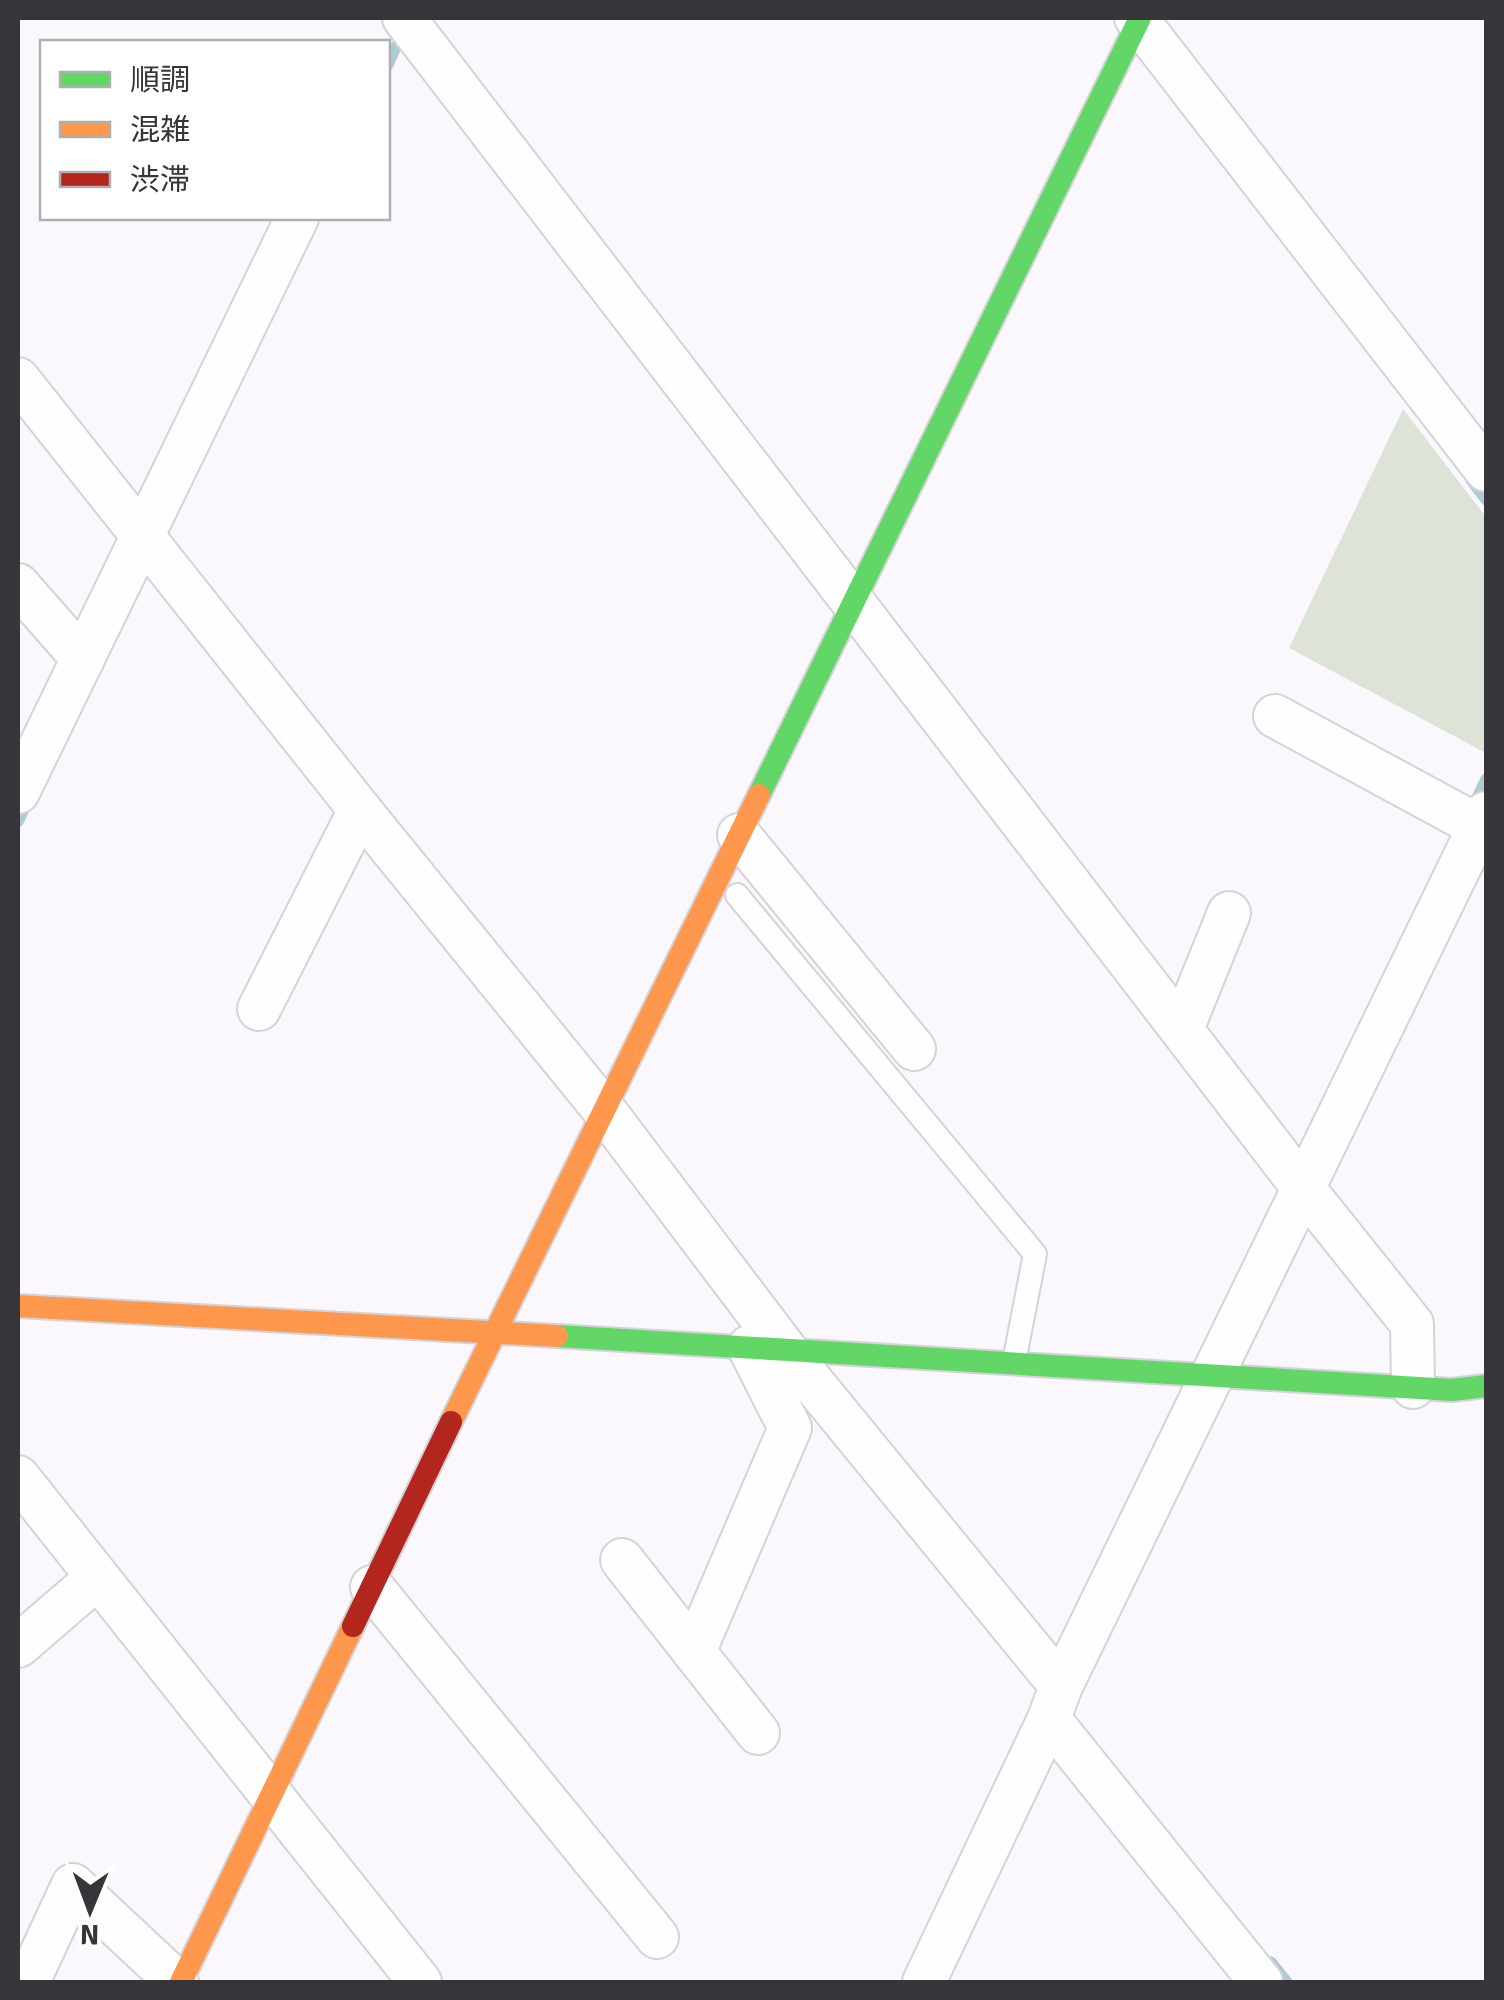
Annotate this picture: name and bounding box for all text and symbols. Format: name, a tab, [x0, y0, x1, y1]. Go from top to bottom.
legend	[40, 40, 390, 220]
text: 順調	[130, 62, 190, 99]
text: 混雑	[130, 112, 190, 149]
text: 渋滞	[130, 162, 190, 199]
north arrow	[40, 1860, 140, 1960]
text: N	[80, 1917, 100, 1951]

